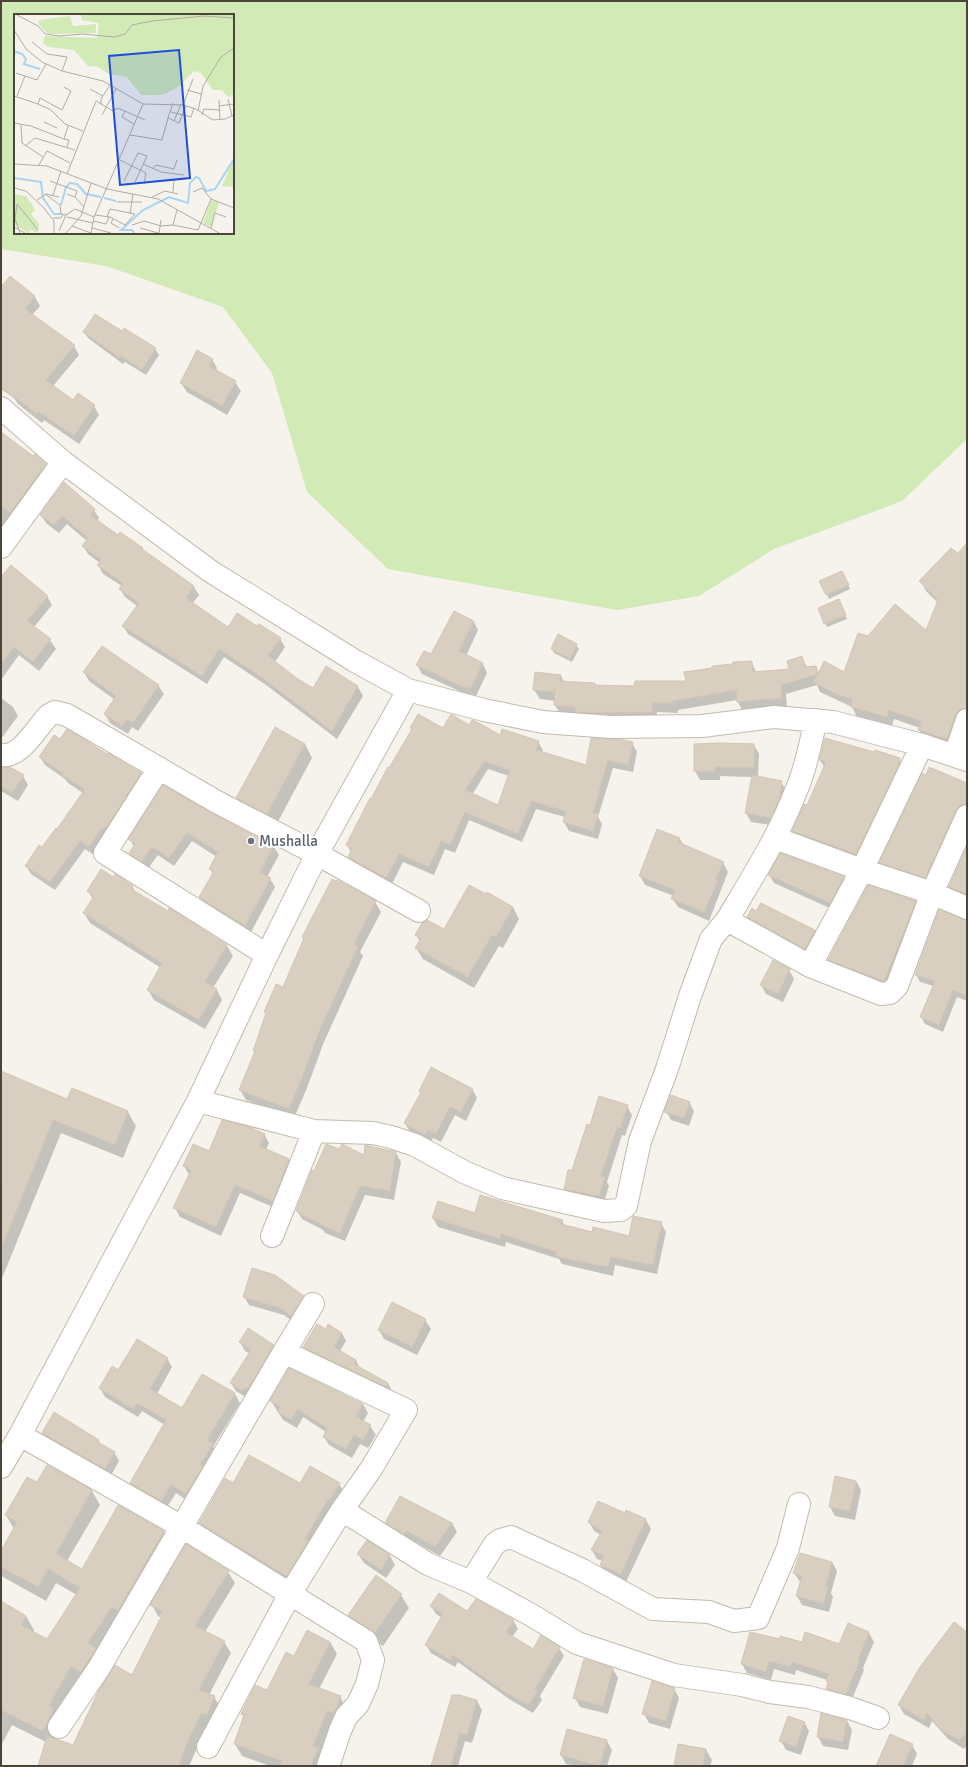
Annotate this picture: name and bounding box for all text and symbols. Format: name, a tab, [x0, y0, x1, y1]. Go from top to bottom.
inset map	[14, 14, 234, 234]
place label: Mushalla	[259, 832, 318, 850]
marker: Mushalla	[246, 836, 256, 846]

